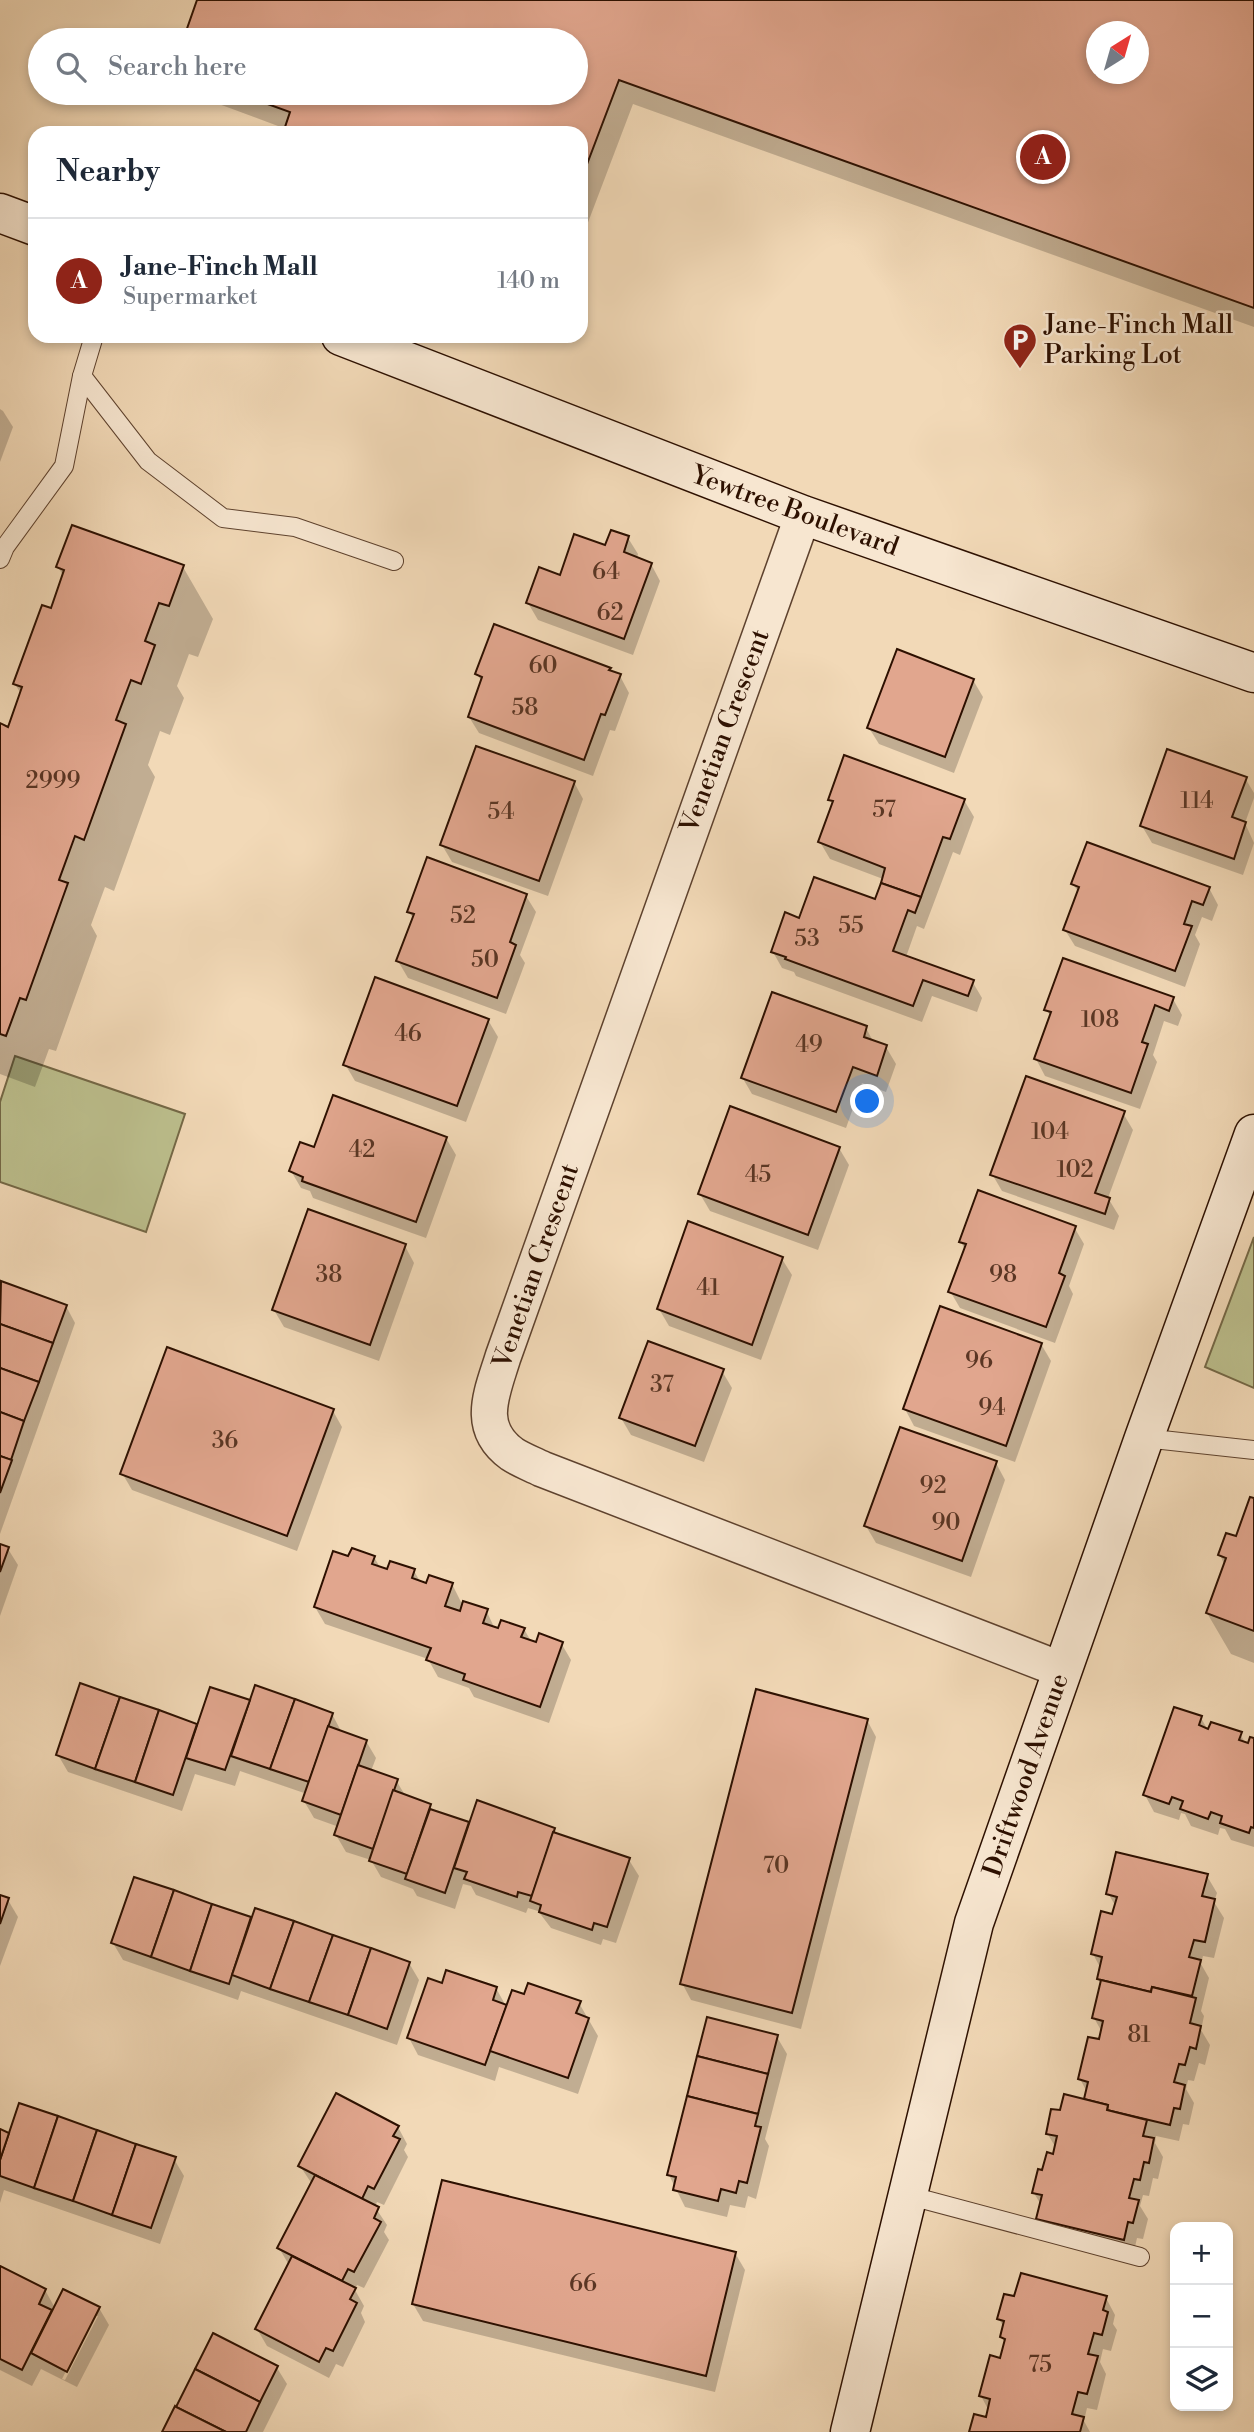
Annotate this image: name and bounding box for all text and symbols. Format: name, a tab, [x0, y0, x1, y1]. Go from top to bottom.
north arrow	[1086, 21, 1149, 84]
search box	[28, 28, 588, 105]
icon: search	[52, 48, 90, 86]
text: Search here	[108, 51, 247, 83]
pin: A	[1020, 131, 1066, 183]
text: Nearby	[56, 153, 160, 191]
text: Jane-Finch Mall	[123, 251, 318, 283]
text: A	[71, 267, 87, 295]
text: 140 m	[497, 267, 560, 295]
text: Supermarket	[123, 283, 258, 311]
place label: Jane-Finch Mall Parking Lot	[1043, 309, 1234, 371]
parking icon: Jane-Finch Mall Parking Lot	[1001, 321, 1039, 370]
street label: Yewtree Boulevard	[685, 458, 903, 563]
house number: 64	[592, 558, 620, 586]
house number: 62	[596, 599, 624, 627]
street label: Venetian Crescent	[673, 625, 777, 838]
house number: 60	[528, 652, 558, 680]
house number: 58	[512, 694, 538, 722]
house number: 2999	[26, 767, 81, 795]
house number: 114	[1180, 787, 1214, 815]
house number: 57	[872, 796, 896, 824]
house number: 54	[488, 798, 514, 826]
house number: 52	[450, 902, 476, 930]
house number: 55	[838, 912, 864, 940]
house number: 53	[794, 925, 820, 953]
house number: 50	[471, 946, 499, 974]
house number: 108	[1081, 1006, 1119, 1034]
house number: 46	[394, 1020, 422, 1048]
house number: 49	[795, 1031, 823, 1059]
your location	[850, 1084, 884, 1118]
house number: 104	[1031, 1118, 1069, 1146]
house number: 42	[349, 1136, 375, 1164]
house number: 102	[1056, 1156, 1094, 1184]
street label: Venetian Crescent	[486, 1159, 586, 1373]
house number: 45	[745, 1161, 771, 1189]
house number: 38	[316, 1261, 342, 1289]
house number: 98	[989, 1261, 1017, 1289]
house number: 41	[696, 1274, 720, 1302]
house number: 96	[965, 1347, 993, 1375]
house number: 37	[650, 1371, 674, 1399]
house number: 94	[978, 1394, 1006, 1422]
house number: 36	[212, 1427, 238, 1455]
house number: 92	[919, 1472, 947, 1500]
house number: 90	[931, 1509, 961, 1537]
street label: Driftwood Avenue	[976, 1669, 1076, 1881]
house number: 70	[763, 1852, 789, 1880]
house number: 81	[1127, 2021, 1151, 2049]
map controls	[1170, 2222, 1233, 2411]
button: +	[1170, 2222, 1233, 2285]
house number: 66	[569, 2270, 597, 2298]
button: −	[1170, 2285, 1233, 2348]
button: layers	[1170, 2348, 1233, 2411]
house number: 75	[1028, 2351, 1052, 2379]

